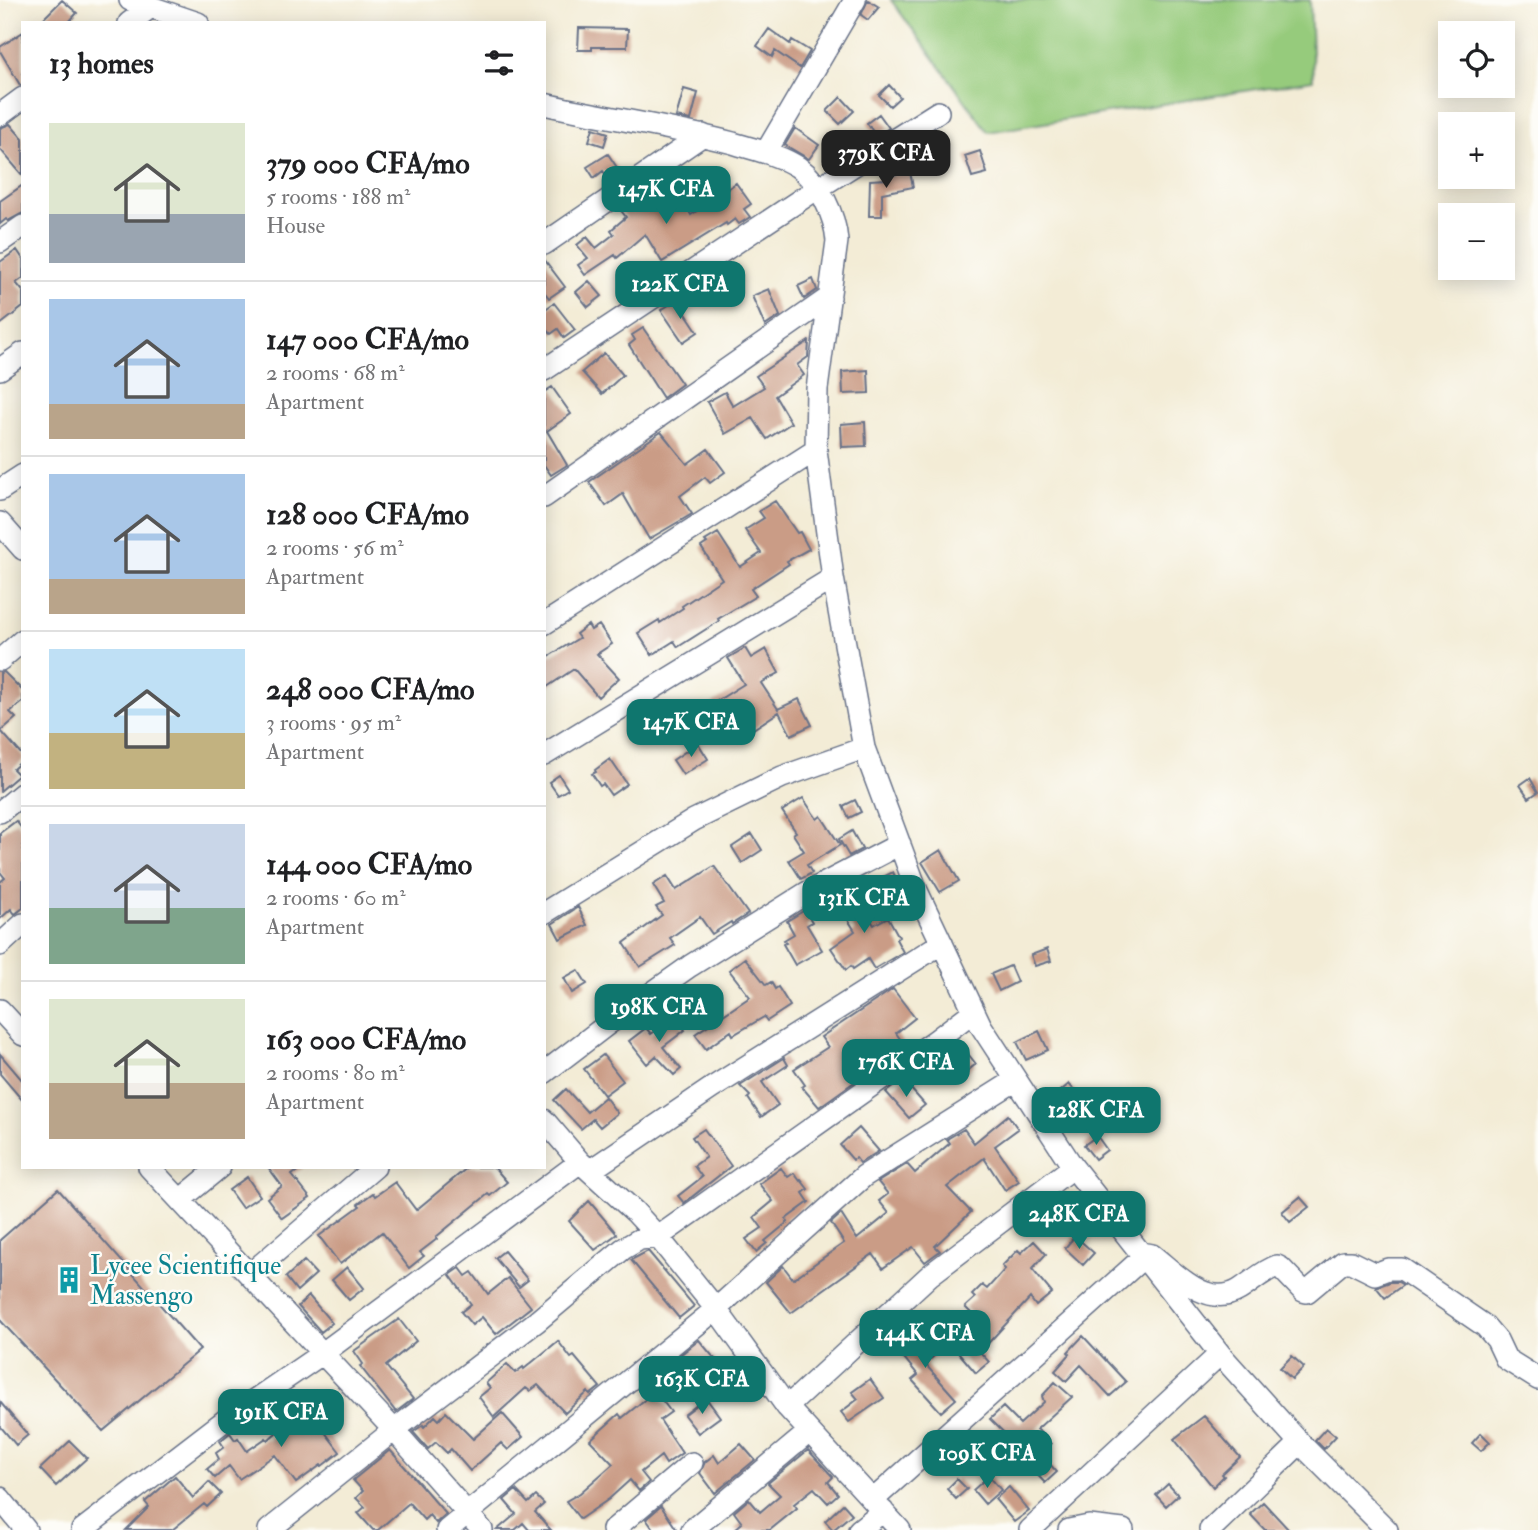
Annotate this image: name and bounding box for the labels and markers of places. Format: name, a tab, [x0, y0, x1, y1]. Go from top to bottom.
pin: 379K CFA	[814, 130, 958, 190]
pin: 147K CFA	[594, 166, 738, 226]
pin: 122K CFA	[608, 262, 752, 321]
pin: 147K CFA	[619, 700, 763, 759]
pin: 131K CFA	[792, 876, 936, 935]
pin: 198K CFA	[587, 984, 731, 1044]
pin: 176K CFA	[834, 1040, 978, 1099]
pin: 128K CFA	[1024, 1088, 1168, 1147]
pin: 248K CFA	[1007, 1192, 1151, 1251]
place label: Lycee Scientifique Massengo	[90, 1250, 281, 1312]
building icon: Lycee Scientifique Massengo	[54, 1265, 84, 1295]
pin: 144K CFA	[853, 1310, 997, 1370]
pin: 163K CFA	[630, 1356, 774, 1416]
pin: 191K CFA	[209, 1390, 353, 1449]
pin: 109K CFA	[915, 1430, 1059, 1490]

